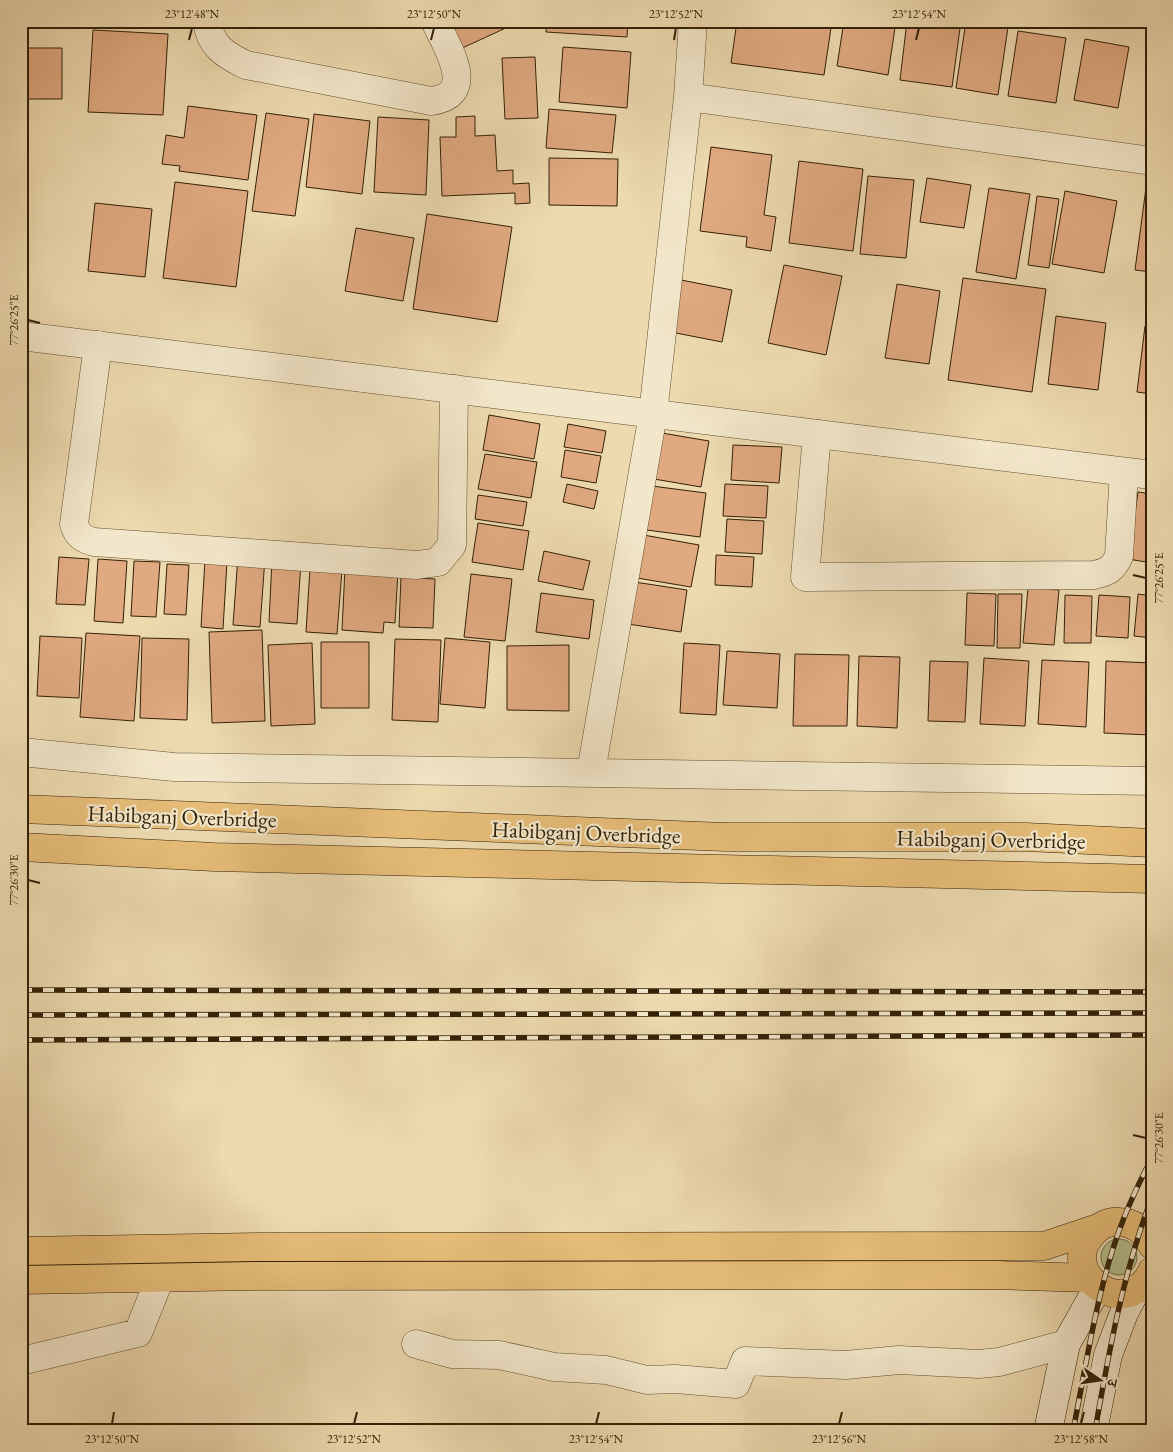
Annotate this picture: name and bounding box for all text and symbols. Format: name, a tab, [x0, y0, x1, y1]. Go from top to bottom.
text: 23°12'48"N	[165, 6, 219, 22]
text: 23°12'50"N	[407, 6, 461, 22]
text: 23°12'52"N	[649, 6, 703, 22]
text: 23°12'54"N	[892, 6, 946, 22]
text: 77°26'25"E	[6, 294, 22, 346]
text: 77°26'25"E	[1151, 552, 1167, 604]
street label: Habibganj Overbridge	[87, 799, 277, 834]
street label: Habibganj Overbridge	[491, 815, 681, 850]
street label: Habibganj Overbridge	[896, 823, 1086, 856]
text: 77°26'30"E	[6, 854, 22, 906]
text: 77°26'30"E	[1151, 1112, 1167, 1164]
north arrow	[1076, 1354, 1126, 1404]
text: उ	[1103, 1376, 1122, 1389]
text: 23°12'50"N	[85, 1431, 139, 1447]
text: 23°12'52"N	[327, 1431, 381, 1447]
text: 23°12'54"N	[569, 1431, 623, 1447]
text: 23°12'56"N	[812, 1431, 866, 1447]
text: 23°12'58"N	[1054, 1431, 1108, 1447]

